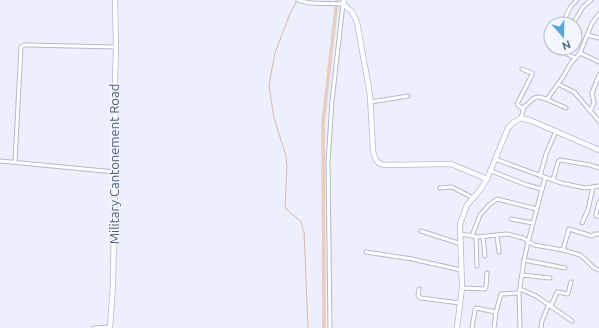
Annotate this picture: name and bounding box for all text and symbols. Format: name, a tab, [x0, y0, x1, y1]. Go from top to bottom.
north arrow	[543, 16, 583, 56]
text: N	[561, 38, 572, 52]
street label: Military Cantonement Road	[107, 84, 121, 244]

